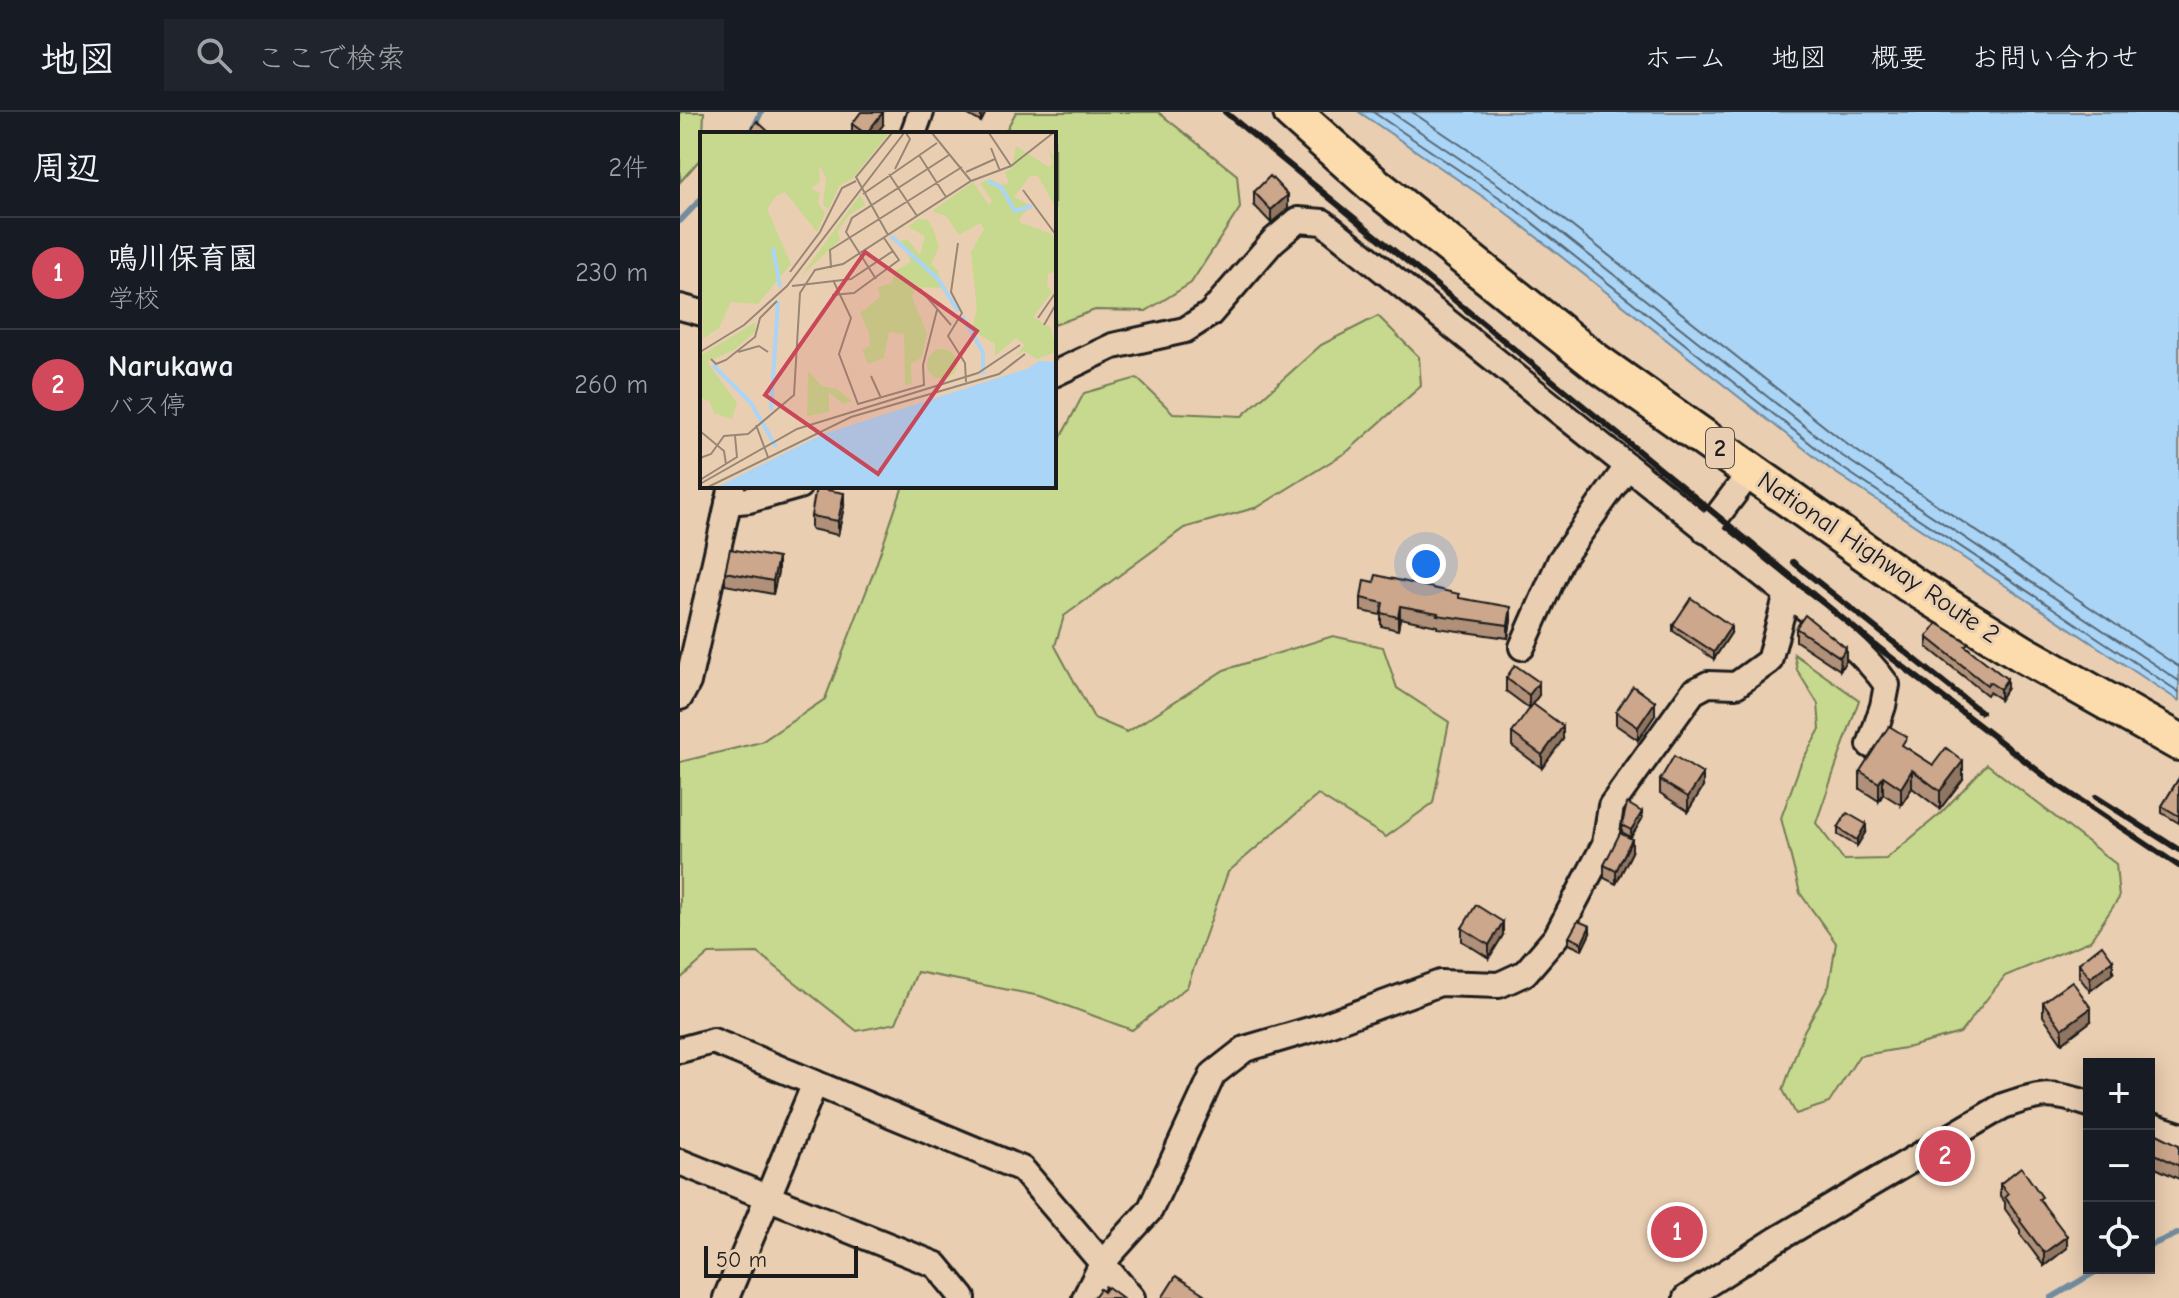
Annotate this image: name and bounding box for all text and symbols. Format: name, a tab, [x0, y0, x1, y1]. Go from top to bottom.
search box	[164, 19, 724, 91]
icon: search	[192, 33, 236, 77]
text: 地図	[40, 38, 116, 82]
text: ここで検索	[256, 41, 406, 76]
text: ホーム	[1644, 42, 1727, 74]
text: 地図	[1771, 42, 1827, 74]
text: 概要	[1871, 42, 1927, 74]
text: お問い合わせ	[1971, 42, 2139, 74]
inset map	[700, 132, 1056, 488]
text: 周辺	[32, 148, 100, 188]
text: 2件	[608, 153, 648, 183]
text: 鳴川保育園	[108, 241, 258, 276]
text: 1	[53, 258, 63, 288]
text: 230 m	[575, 258, 648, 288]
text: 学校	[108, 284, 160, 314]
text: Narukawa	[108, 349, 234, 384]
text: 2	[52, 370, 64, 400]
text: 260 m	[574, 370, 648, 400]
text: バス停	[108, 391, 186, 421]
road number: 2	[1706, 428, 1734, 468]
street label: National Highway Route 2	[1752, 466, 2005, 650]
your location	[1406, 544, 1446, 584]
map controls	[2083, 1058, 2155, 1274]
button: +	[2083, 1058, 2155, 1130]
pin: 2	[1919, 1126, 1971, 1186]
button: −	[2083, 1130, 2155, 1202]
pin: 1	[1651, 1202, 1703, 1262]
button: locate	[2083, 1202, 2155, 1274]
scale bar	[704, 1242, 858, 1278]
text: 50 m	[716, 1247, 767, 1273]

